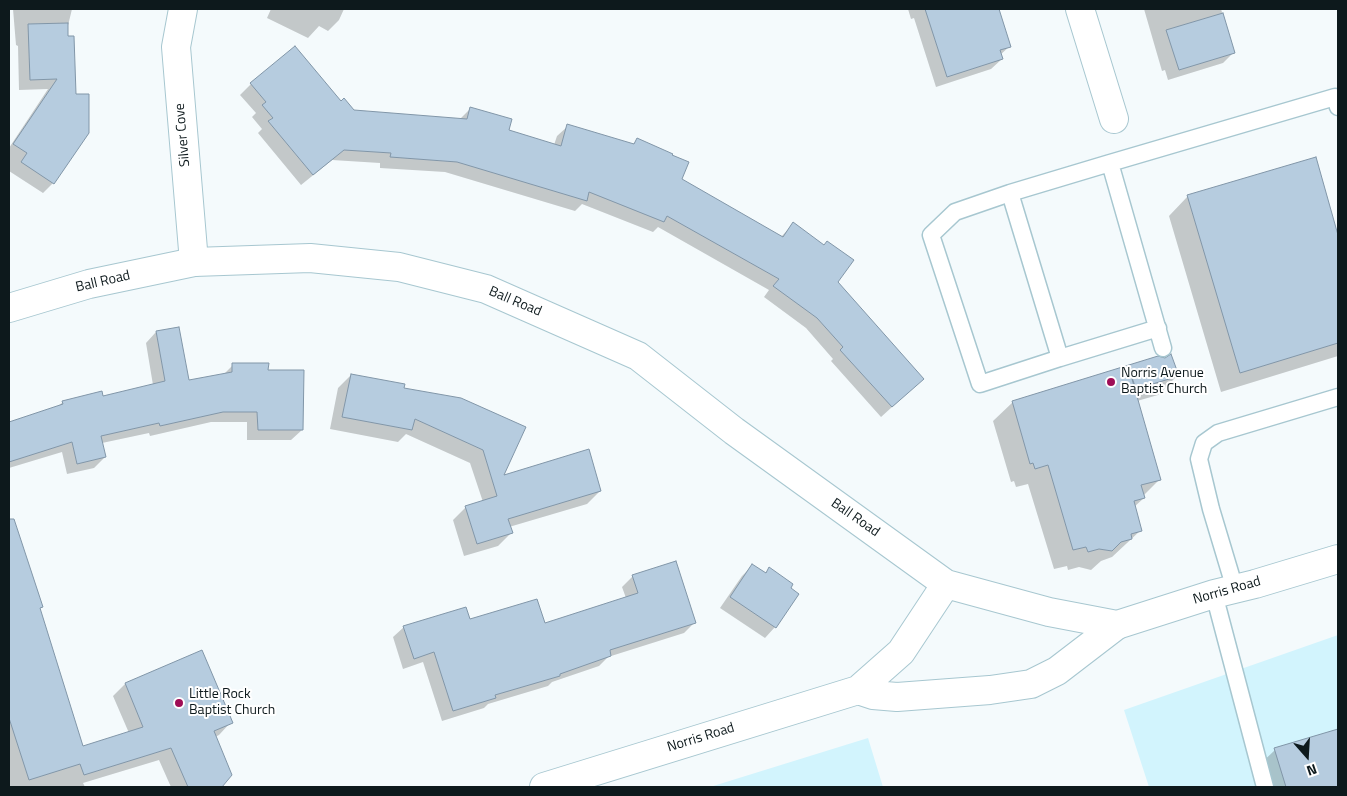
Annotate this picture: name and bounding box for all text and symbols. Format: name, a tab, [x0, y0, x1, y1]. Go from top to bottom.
street label: Silver Cove	[172, 102, 194, 168]
street label: Ball Road	[74, 268, 132, 296]
street label: Ball Road	[486, 283, 544, 321]
place label: Norris Avenue Baptist Church	[1121, 366, 1207, 398]
marker: Norris Avenue Baptist Church	[1105, 376, 1117, 388]
street label: Ball Road	[827, 495, 883, 541]
street label: Norris Road	[1191, 573, 1263, 609]
place label: Little Rock Baptist Church	[189, 687, 275, 720]
marker: Little Rock Baptist Church	[173, 697, 185, 709]
street label: Norris Road	[665, 720, 737, 756]
north arrow	[1282, 731, 1332, 781]
text: N	[1304, 759, 1320, 782]

